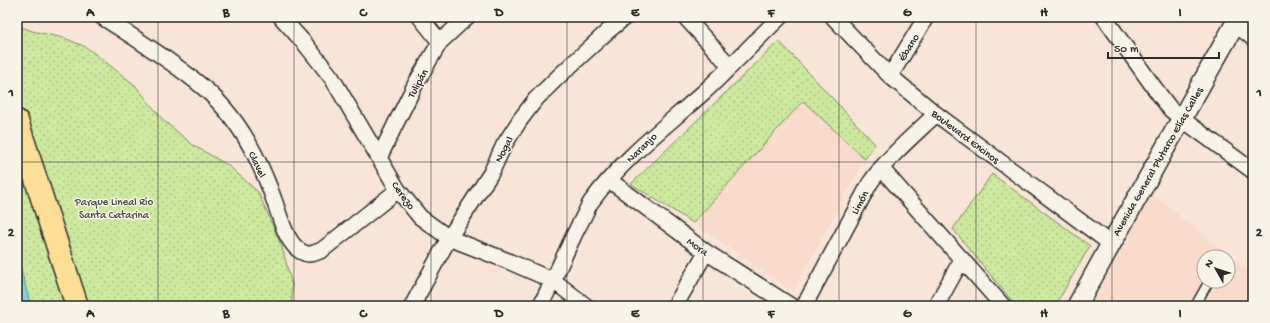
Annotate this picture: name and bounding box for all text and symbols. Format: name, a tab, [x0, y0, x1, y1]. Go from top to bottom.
text: A	[85, 6, 95, 21]
text: B	[222, 6, 231, 21]
text: C	[358, 6, 368, 21]
text: D	[494, 6, 504, 21]
text: E	[631, 6, 640, 21]
text: F	[767, 6, 776, 21]
text: G	[903, 6, 912, 21]
text: H	[1040, 6, 1048, 21]
text: I	[1178, 6, 1182, 21]
street label: Ébano	[896, 31, 923, 64]
scale bar	[1108, 34, 1219, 60]
text: 50 m	[1114, 43, 1139, 57]
street label: Tulipán	[406, 67, 432, 101]
street label: Avenida General Plutarco Elías Calles	[1111, 85, 1207, 238]
text: 1	[7, 86, 14, 101]
text: 1	[1255, 86, 1262, 101]
street label: Boulevard Encinos	[928, 108, 1002, 168]
street label: Naranjo	[625, 131, 660, 166]
street label: Nogal	[493, 134, 517, 165]
street label: Clavel	[245, 150, 268, 180]
street label: Cerezo	[388, 180, 417, 213]
street label: Limón	[849, 188, 872, 217]
park label: Parque Lineal Río Santa Catarina	[74, 197, 153, 222]
text: 2	[8, 226, 15, 241]
text: 2	[1256, 226, 1263, 241]
street label: Mora	[684, 236, 711, 260]
north arrow	[1196, 249, 1236, 289]
text: N	[1203, 257, 1217, 271]
text: A	[85, 307, 95, 322]
text: B	[222, 307, 231, 322]
text: C	[358, 307, 368, 322]
text: D	[494, 307, 504, 322]
text: E	[631, 307, 640, 322]
text: F	[767, 307, 776, 322]
text: G	[903, 307, 912, 322]
text: H	[1040, 307, 1048, 322]
text: I	[1178, 307, 1182, 322]

